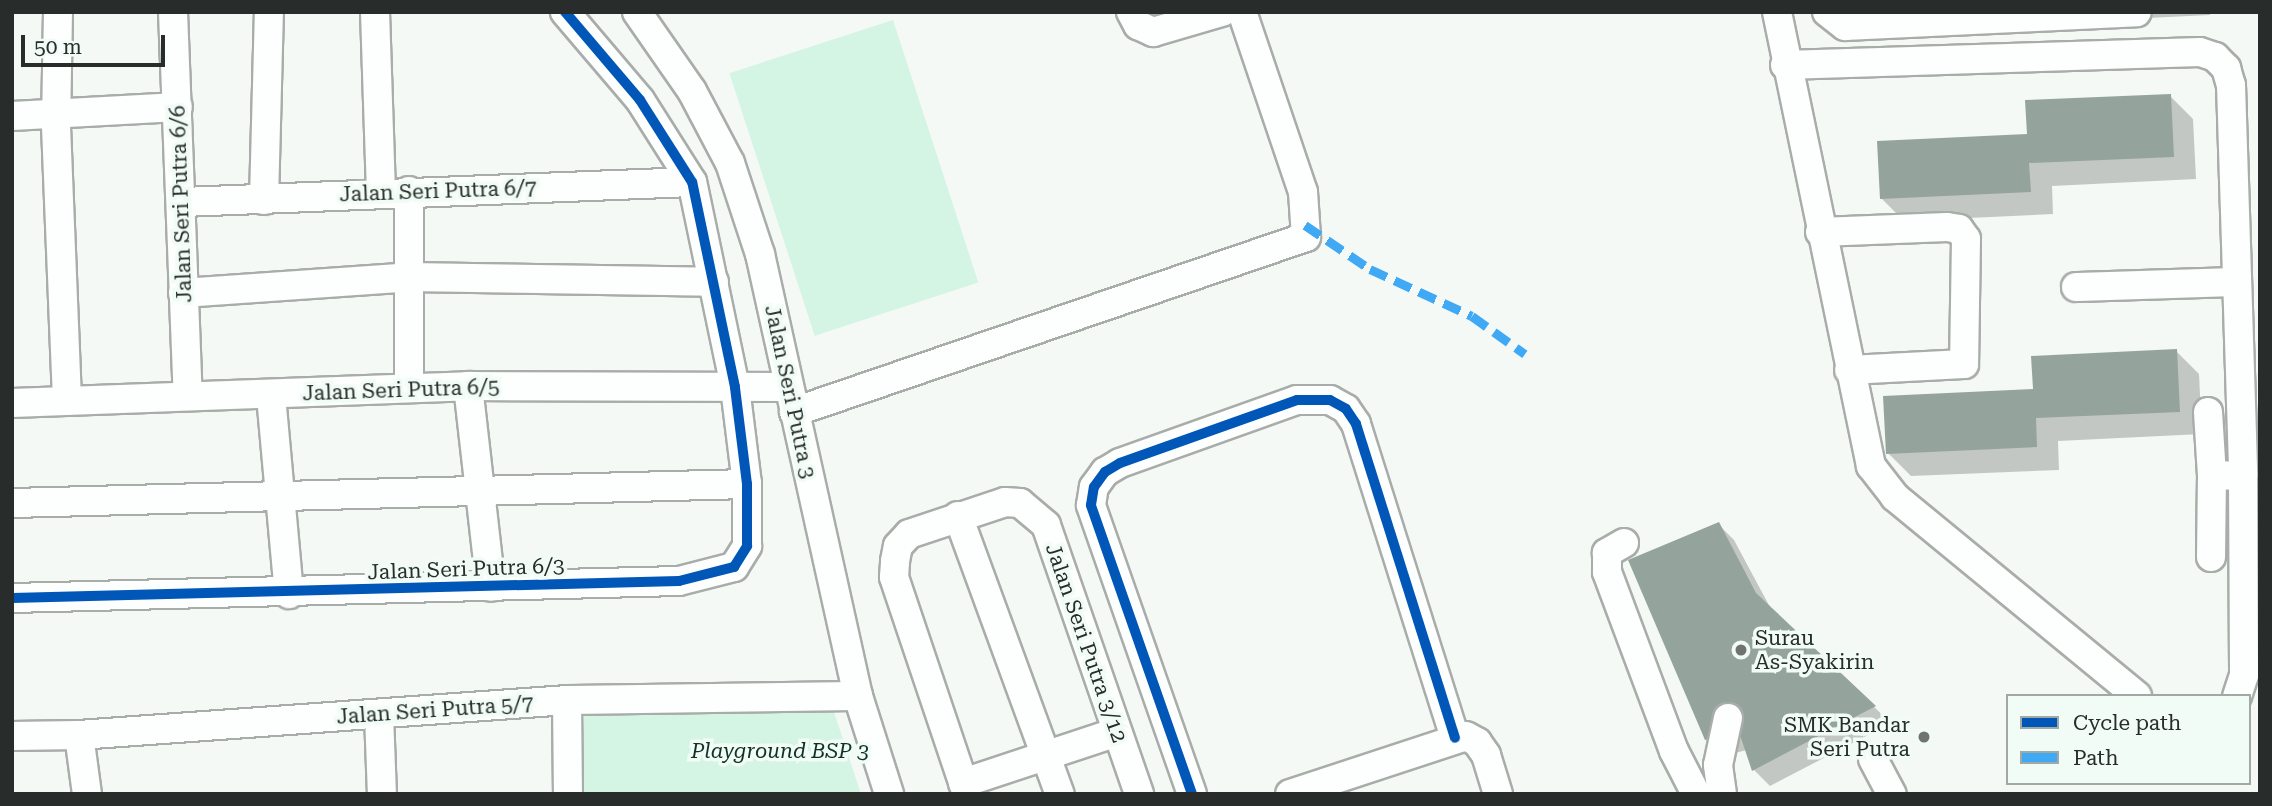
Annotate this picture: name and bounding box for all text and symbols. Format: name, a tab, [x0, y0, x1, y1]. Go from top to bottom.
scale bar	[24, 21, 168, 65]
text: 50 m	[34, 35, 82, 59]
street label: Jalan Seri Putra 6/6	[165, 105, 197, 303]
street label: Jalan Seri Putra 6/7	[339, 175, 537, 207]
street label: Jalan Seri Putra 3	[759, 303, 821, 481]
street label: Jalan Seri Putra 6/5	[302, 374, 500, 406]
street label: Jalan Seri Putra 3/12	[1040, 540, 1132, 746]
street label: Jalan Seri Putra 6/3	[367, 553, 565, 585]
place label: Surau As-Syakirin	[1755, 625, 1874, 675]
marker: Surau As-Syakirin	[1733, 642, 1749, 658]
street label: Jalan Seri Putra 5/7	[336, 691, 534, 729]
legend	[2006, 694, 2251, 785]
text: Cycle path	[2073, 711, 2181, 735]
place label: SMK Bandar Seri Putra	[1784, 712, 1910, 762]
marker: SMK Bandar Seri Putra	[1916, 729, 1932, 745]
park label: Playground BSP 3	[691, 738, 869, 764]
text: Path	[2073, 746, 2119, 770]

